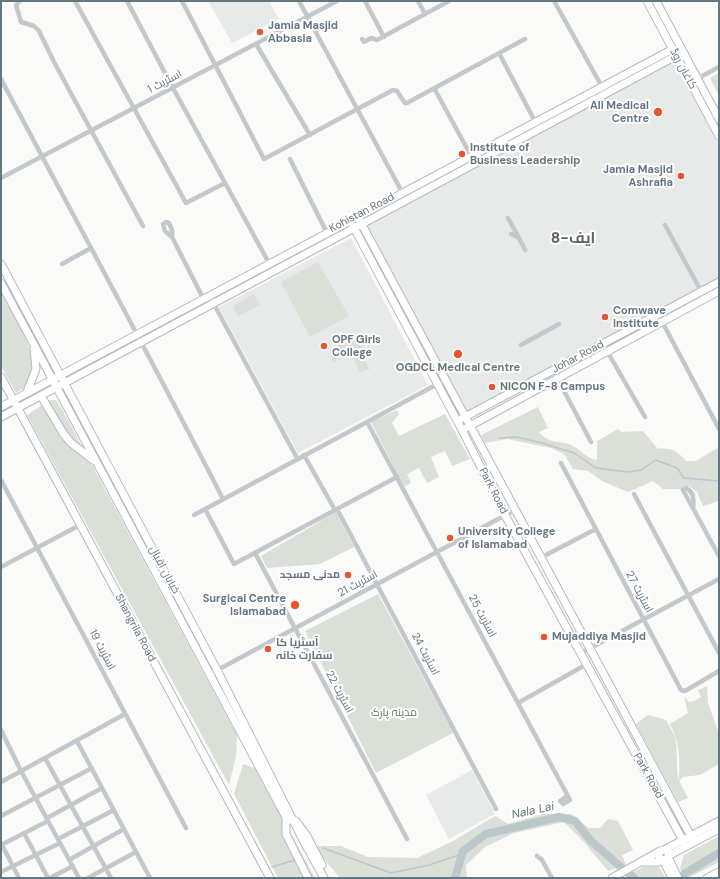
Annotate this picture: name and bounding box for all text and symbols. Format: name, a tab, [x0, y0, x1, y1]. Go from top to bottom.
place label: Jamia Masjid Abbasia	[268, 19, 338, 45]
marker: Jamia Masjid Abbasia	[255, 27, 265, 37]
street label: کاغان روڈ	[667, 46, 699, 92]
street label: اسٹریٹ 1	[146, 68, 184, 96]
place label: Ali Medical Centre	[590, 99, 649, 125]
marker: Ali Medical Centre	[652, 106, 664, 118]
place label: Institute of Business Leadership	[470, 141, 581, 167]
marker: Institute of Business Leadership	[457, 149, 467, 159]
place label: Jamia Masjid Ashrafia	[603, 163, 673, 189]
marker: Jamia Masjid Ashrafia	[676, 171, 686, 181]
street label: Kohistan Road	[327, 190, 397, 236]
district label: ایف-8	[551, 230, 595, 248]
place label: Comwave Institute	[613, 304, 666, 330]
marker: Comwave Institute	[600, 312, 610, 322]
place label: OPF Girls College	[332, 333, 381, 359]
street label: Johar Road	[550, 338, 606, 376]
marker: OPF Girls College	[319, 341, 329, 351]
marker: OGDCL Medical Centre	[452, 348, 464, 360]
place label: OGDCL Medical Centre	[396, 361, 520, 375]
place label: NICON F-8 Campus	[500, 380, 605, 394]
marker: NICON F-8 Campus	[487, 382, 497, 392]
street label: Park Road	[476, 466, 510, 516]
place label: University College of Islamabad	[458, 525, 555, 551]
marker: University College of Islamabad	[445, 533, 455, 543]
street label: خیابان اقبال	[146, 544, 182, 596]
place label: مدنی مسجد	[280, 568, 340, 582]
street label: اسٹریٹ 21	[336, 568, 380, 600]
street label: اسٹریٹ 27	[623, 569, 655, 615]
marker: مدنی مسجد	[343, 570, 353, 580]
street label: Shangrila Road	[112, 592, 158, 664]
place label: Surgical Centre Islamabad	[203, 592, 286, 618]
street label: اسٹریٹ 25	[465, 592, 499, 640]
marker: Surgical Centre Islamabad	[289, 599, 301, 611]
street label: اسٹریٹ 19	[86, 628, 118, 672]
street label: اسٹریٹ 24	[408, 630, 442, 678]
place label: Mujaddiya Masjid	[552, 630, 646, 644]
marker: Mujaddiya Masjid	[539, 632, 549, 642]
place label: آسٹریا کا سفارت خانہ	[276, 636, 333, 662]
marker: آسٹریا کا سفارت خانہ	[263, 644, 273, 654]
street label: اسٹریٹ 22	[322, 669, 356, 715]
park label: مدینہ پارک	[371, 706, 417, 720]
street label: Park Road	[630, 751, 666, 801]
water label: Nala Lai	[510, 799, 556, 823]

